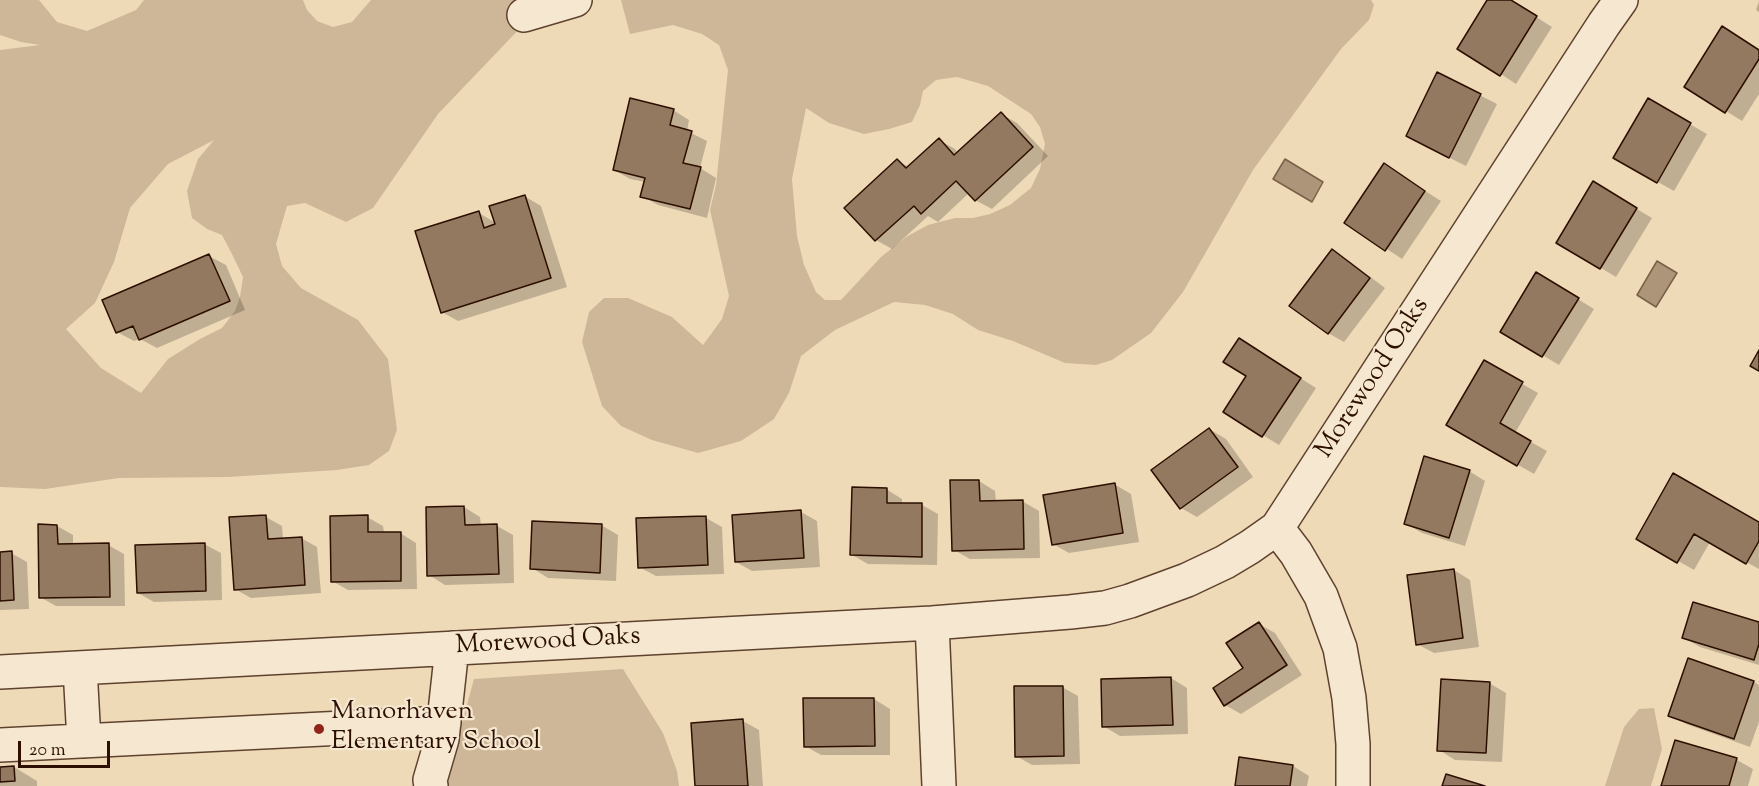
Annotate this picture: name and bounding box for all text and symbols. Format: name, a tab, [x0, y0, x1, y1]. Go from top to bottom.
street label: Morewood Oaks	[1311, 293, 1437, 465]
street label: Morewood Oaks	[455, 623, 641, 663]
place label: Manorhaven Elementary School	[331, 698, 541, 760]
marker: Manorhaven Elementary School	[312, 722, 326, 736]
scale bar	[21, 729, 112, 767]
text: 20 m	[29, 738, 66, 764]

